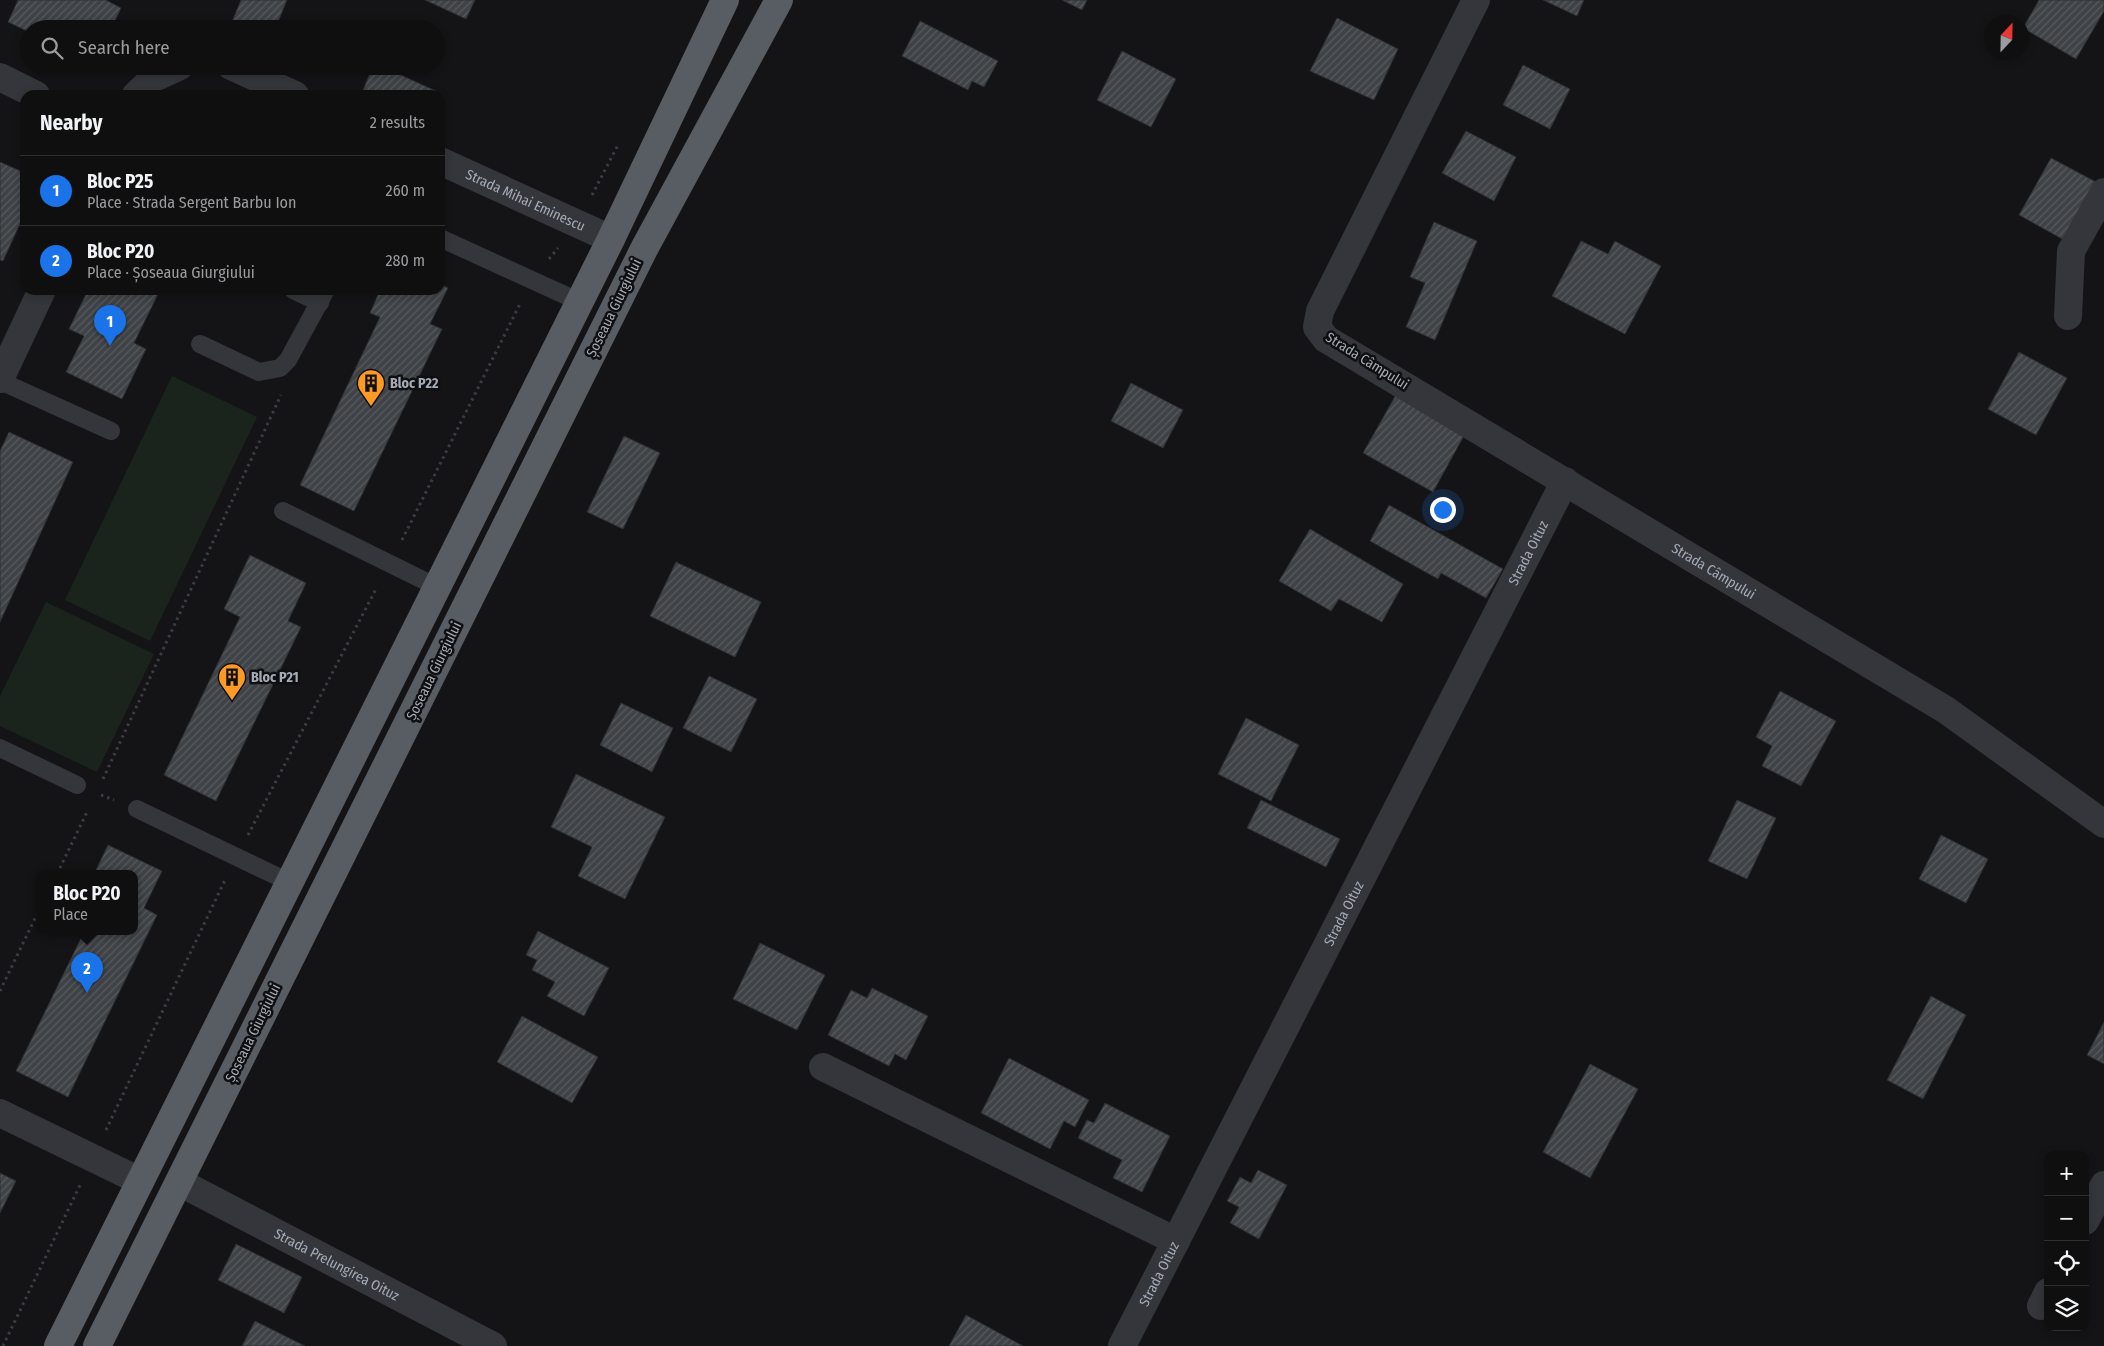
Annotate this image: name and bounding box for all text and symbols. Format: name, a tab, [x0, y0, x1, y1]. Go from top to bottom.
north arrow	[1984, 15, 2029, 60]
search box	[20, 20, 445, 75]
icon: search	[38, 34, 66, 62]
text: Search here	[78, 36, 170, 59]
text: Nearby	[40, 110, 102, 136]
text: 2 results	[370, 113, 425, 132]
street label: Strada Mihai Eminescu	[463, 165, 588, 235]
text: Bloc P25	[87, 170, 153, 193]
text: 1	[53, 181, 59, 200]
text: 260 m	[386, 181, 425, 200]
text: Place · Strada Sergent Barbu Ion	[87, 193, 296, 212]
text: Bloc P20	[87, 240, 154, 263]
text: 2	[52, 251, 60, 270]
text: 280 m	[386, 251, 425, 270]
street label: Șoseaua Giurgiului	[583, 256, 646, 360]
text: Place · Șoseaua Giurgiului	[87, 263, 255, 282]
pin: 1	[94, 305, 126, 346]
street label: Strada Câmpului	[1322, 329, 1412, 393]
building icon: Bloc P22	[356, 368, 386, 407]
place label: Bloc P22	[390, 375, 439, 392]
your location	[1430, 497, 1456, 523]
street label: Strada Oituz	[1505, 517, 1552, 588]
street label: Strada Câmpului	[1669, 539, 1759, 603]
street label: Șoseaua Giurgiului	[403, 619, 466, 723]
building icon: Bloc P21	[217, 662, 247, 701]
place label: Bloc P21	[251, 669, 299, 686]
popup	[36, 870, 138, 935]
street label: Strada Oituz	[1320, 878, 1367, 949]
text: Bloc P20	[53, 882, 121, 905]
text: Place	[53, 905, 88, 924]
pin: 2	[71, 952, 103, 993]
street label: Șoseaua Giurgiului	[222, 981, 285, 1085]
map controls	[2044, 1151, 2089, 1331]
button: +	[2044, 1151, 2089, 1196]
button: −	[2044, 1196, 2089, 1241]
street label: Strada Prelungirea Oituz	[271, 1225, 403, 1304]
street label: Strada Oituz	[1135, 1238, 1183, 1309]
button: locate	[2044, 1241, 2089, 1286]
button: layers	[2044, 1286, 2089, 1331]

